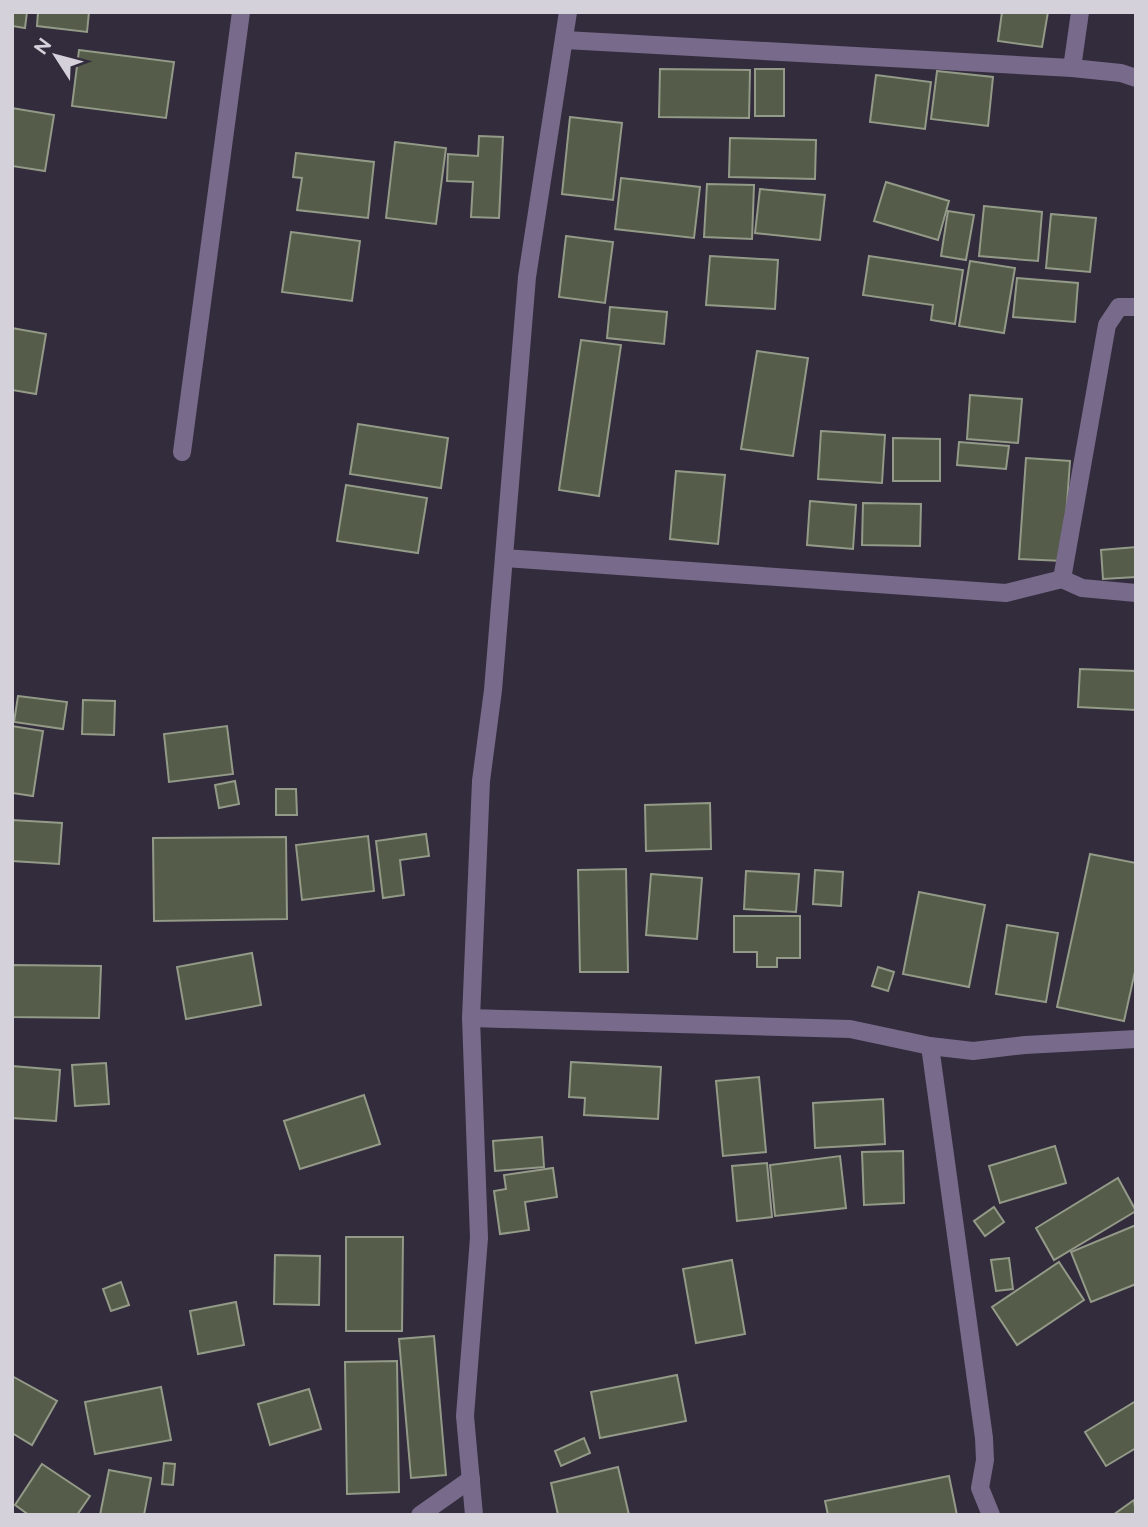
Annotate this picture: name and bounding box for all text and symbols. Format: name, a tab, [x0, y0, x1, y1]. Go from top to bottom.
north arrow	[21, 21, 91, 91]
text: N	[29, 34, 55, 58]

